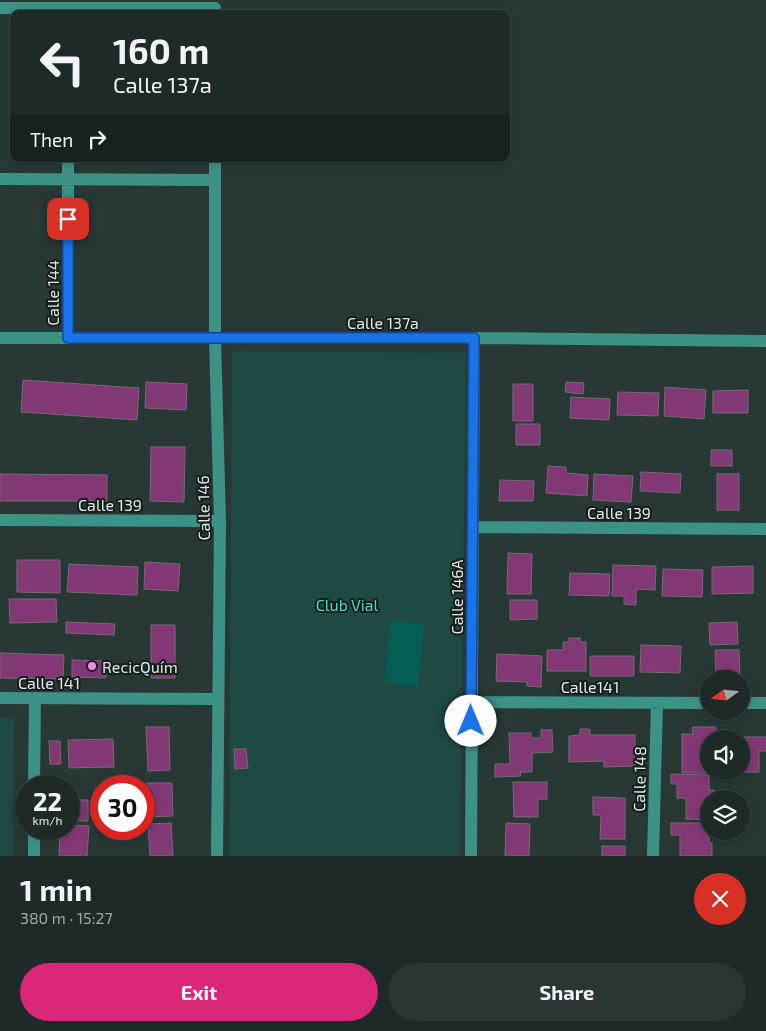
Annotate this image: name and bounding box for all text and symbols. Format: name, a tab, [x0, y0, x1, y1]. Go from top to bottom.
text: 160 m	[113, 29, 209, 71]
icon: left	[30, 30, 95, 95]
text: Calle 137a	[113, 71, 212, 97]
icon: right	[83, 125, 111, 153]
text: Then	[30, 128, 73, 151]
pin	[47, 198, 89, 240]
icon: arrive	[54, 205, 82, 233]
street label: Calle 144	[43, 260, 62, 326]
street label: Calle 137a	[347, 313, 419, 332]
street label: Calle 146	[193, 475, 213, 541]
street label: Calle 139	[78, 495, 142, 514]
street label: Calle 139	[587, 503, 651, 522]
street label: Calle 146A	[447, 560, 466, 634]
park label: Club Vial	[316, 595, 379, 614]
place label: RecicQuím	[102, 657, 178, 677]
marker: RecicQuím	[86, 660, 98, 672]
north arrow	[700, 670, 750, 720]
map controls	[700, 670, 750, 840]
street label: Calle 141	[18, 673, 80, 692]
street label: Calle141	[561, 677, 619, 696]
position arrow	[444, 694, 496, 746]
button: sound	[700, 730, 750, 780]
street label: Calle 148	[629, 746, 649, 812]
speed limit sign: 30	[90, 775, 155, 840]
text: 22	[33, 786, 62, 816]
button: layers	[700, 790, 750, 840]
text: km/h	[33, 813, 62, 827]
text: 1 min	[20, 871, 92, 907]
button: close	[694, 873, 746, 925]
text: 380 m · 15:27	[20, 908, 113, 927]
button: Exit	[20, 963, 378, 1021]
button: Share	[388, 963, 746, 1021]

